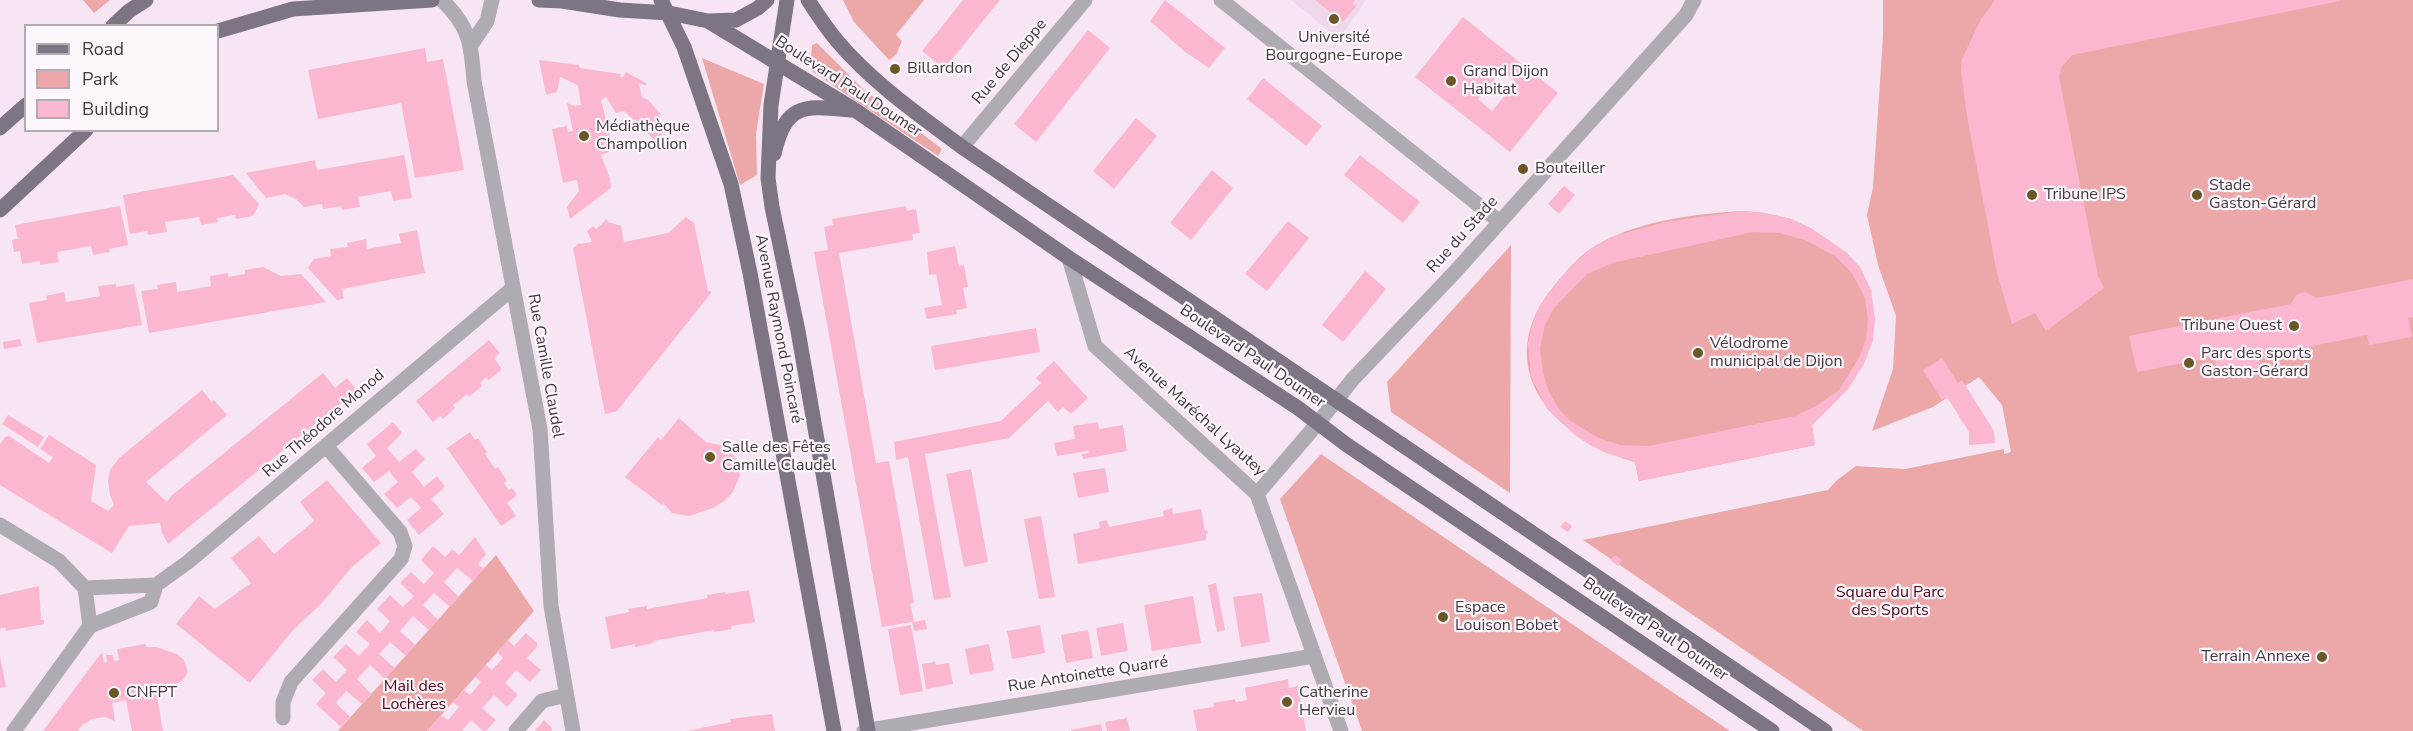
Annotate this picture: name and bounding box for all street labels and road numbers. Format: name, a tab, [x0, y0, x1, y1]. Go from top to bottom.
street label: Rue de Dieppe	[969, 15, 1051, 109]
street label: Boulevard Paul Doumer	[771, 32, 925, 142]
street label: Rue du Stade	[1424, 193, 1502, 277]
street label: Avenue Raymond Poincaré	[750, 233, 806, 425]
street label: Rue Camille Claudel	[523, 292, 567, 440]
street label: Boulevard Paul Doumer	[1176, 301, 1328, 413]
street label: Avenue Maréchal Lyautey	[1119, 343, 1269, 481]
street label: Rue Théodore Monod	[259, 366, 389, 482]
street label: Boulevard Paul Doumer	[1579, 574, 1731, 686]
street label: Rue Antoinette Quarré	[1007, 653, 1169, 697]

